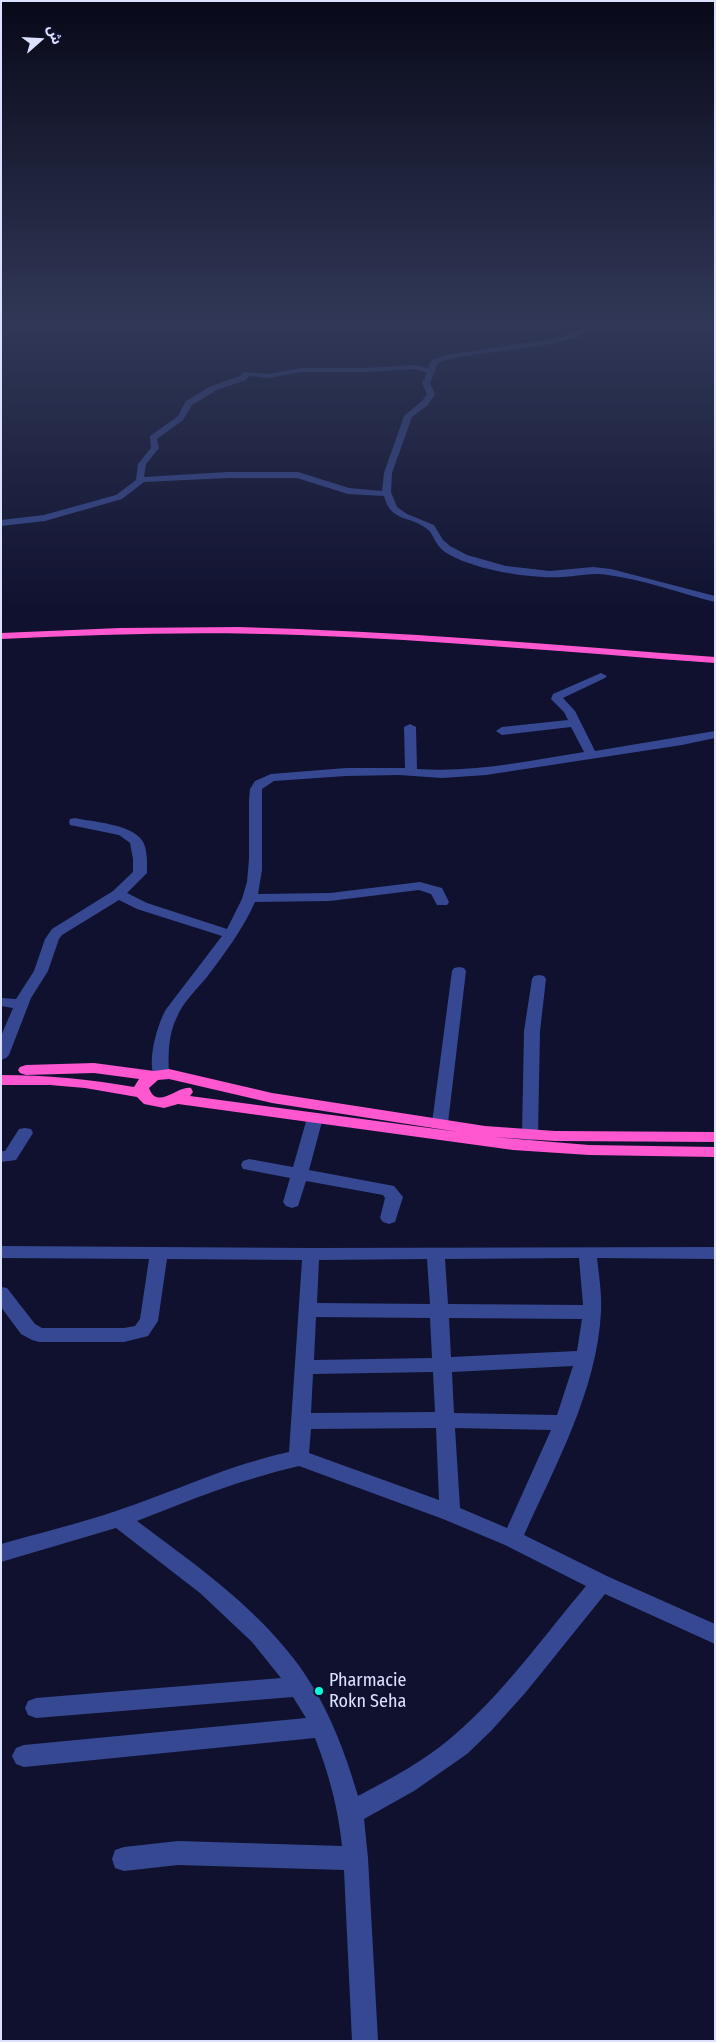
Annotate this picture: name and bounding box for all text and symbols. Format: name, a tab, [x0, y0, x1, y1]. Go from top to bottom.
north arrow	[15, 15, 65, 65]
text: ش	[43, 23, 66, 47]
place label: Pharmacie Rokn Seha	[329, 1670, 406, 1712]
marker: Pharmacie Rokn Seha	[313, 1685, 325, 1697]

